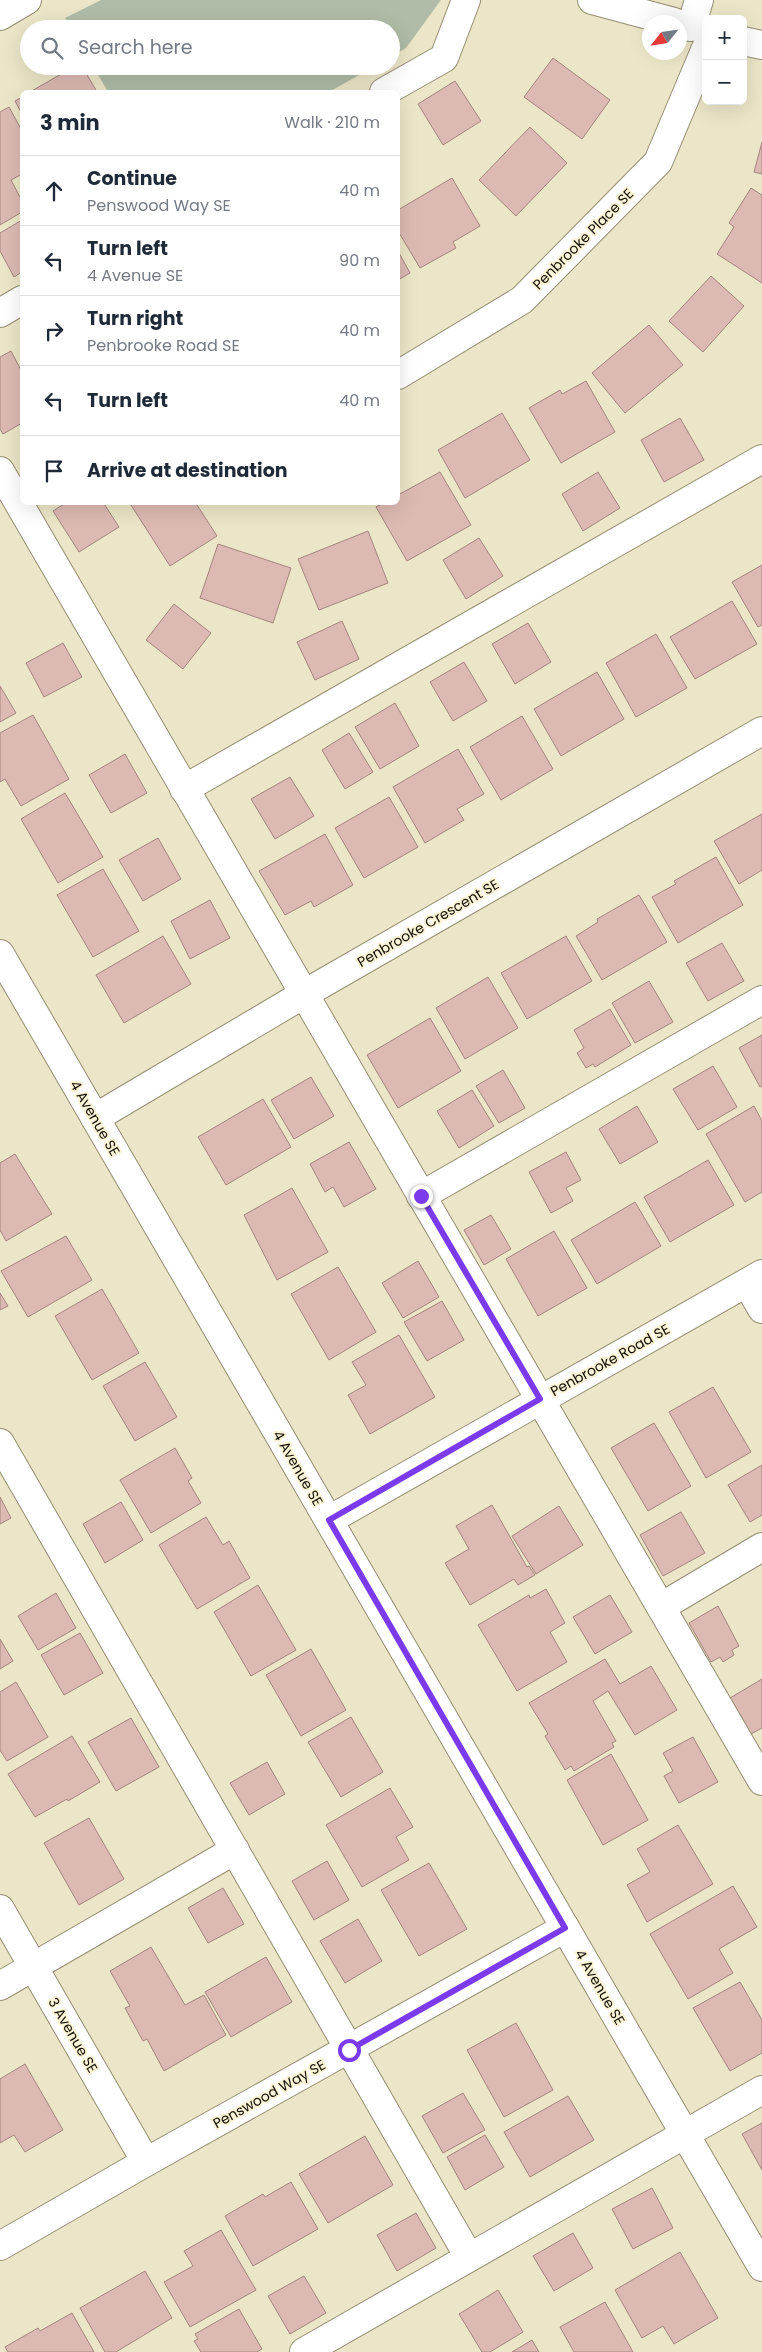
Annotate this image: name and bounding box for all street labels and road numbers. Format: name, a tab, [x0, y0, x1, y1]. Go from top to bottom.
street label: Penbrooke Place SE	[528, 184, 638, 294]
street label: Penbrooke Crescent SE	[354, 874, 502, 972]
street label: 4 Avenue SE	[65, 1077, 125, 1159]
street label: Penbrooke Road SE	[547, 1319, 673, 1401]
street label: 4 Avenue SE	[268, 1427, 328, 1509]
street label: 4 Avenue SE	[570, 1946, 630, 2028]
street label: 3 Avenue SE	[43, 1994, 103, 2076]
street label: Penswood Way SE	[209, 2055, 329, 2133]

